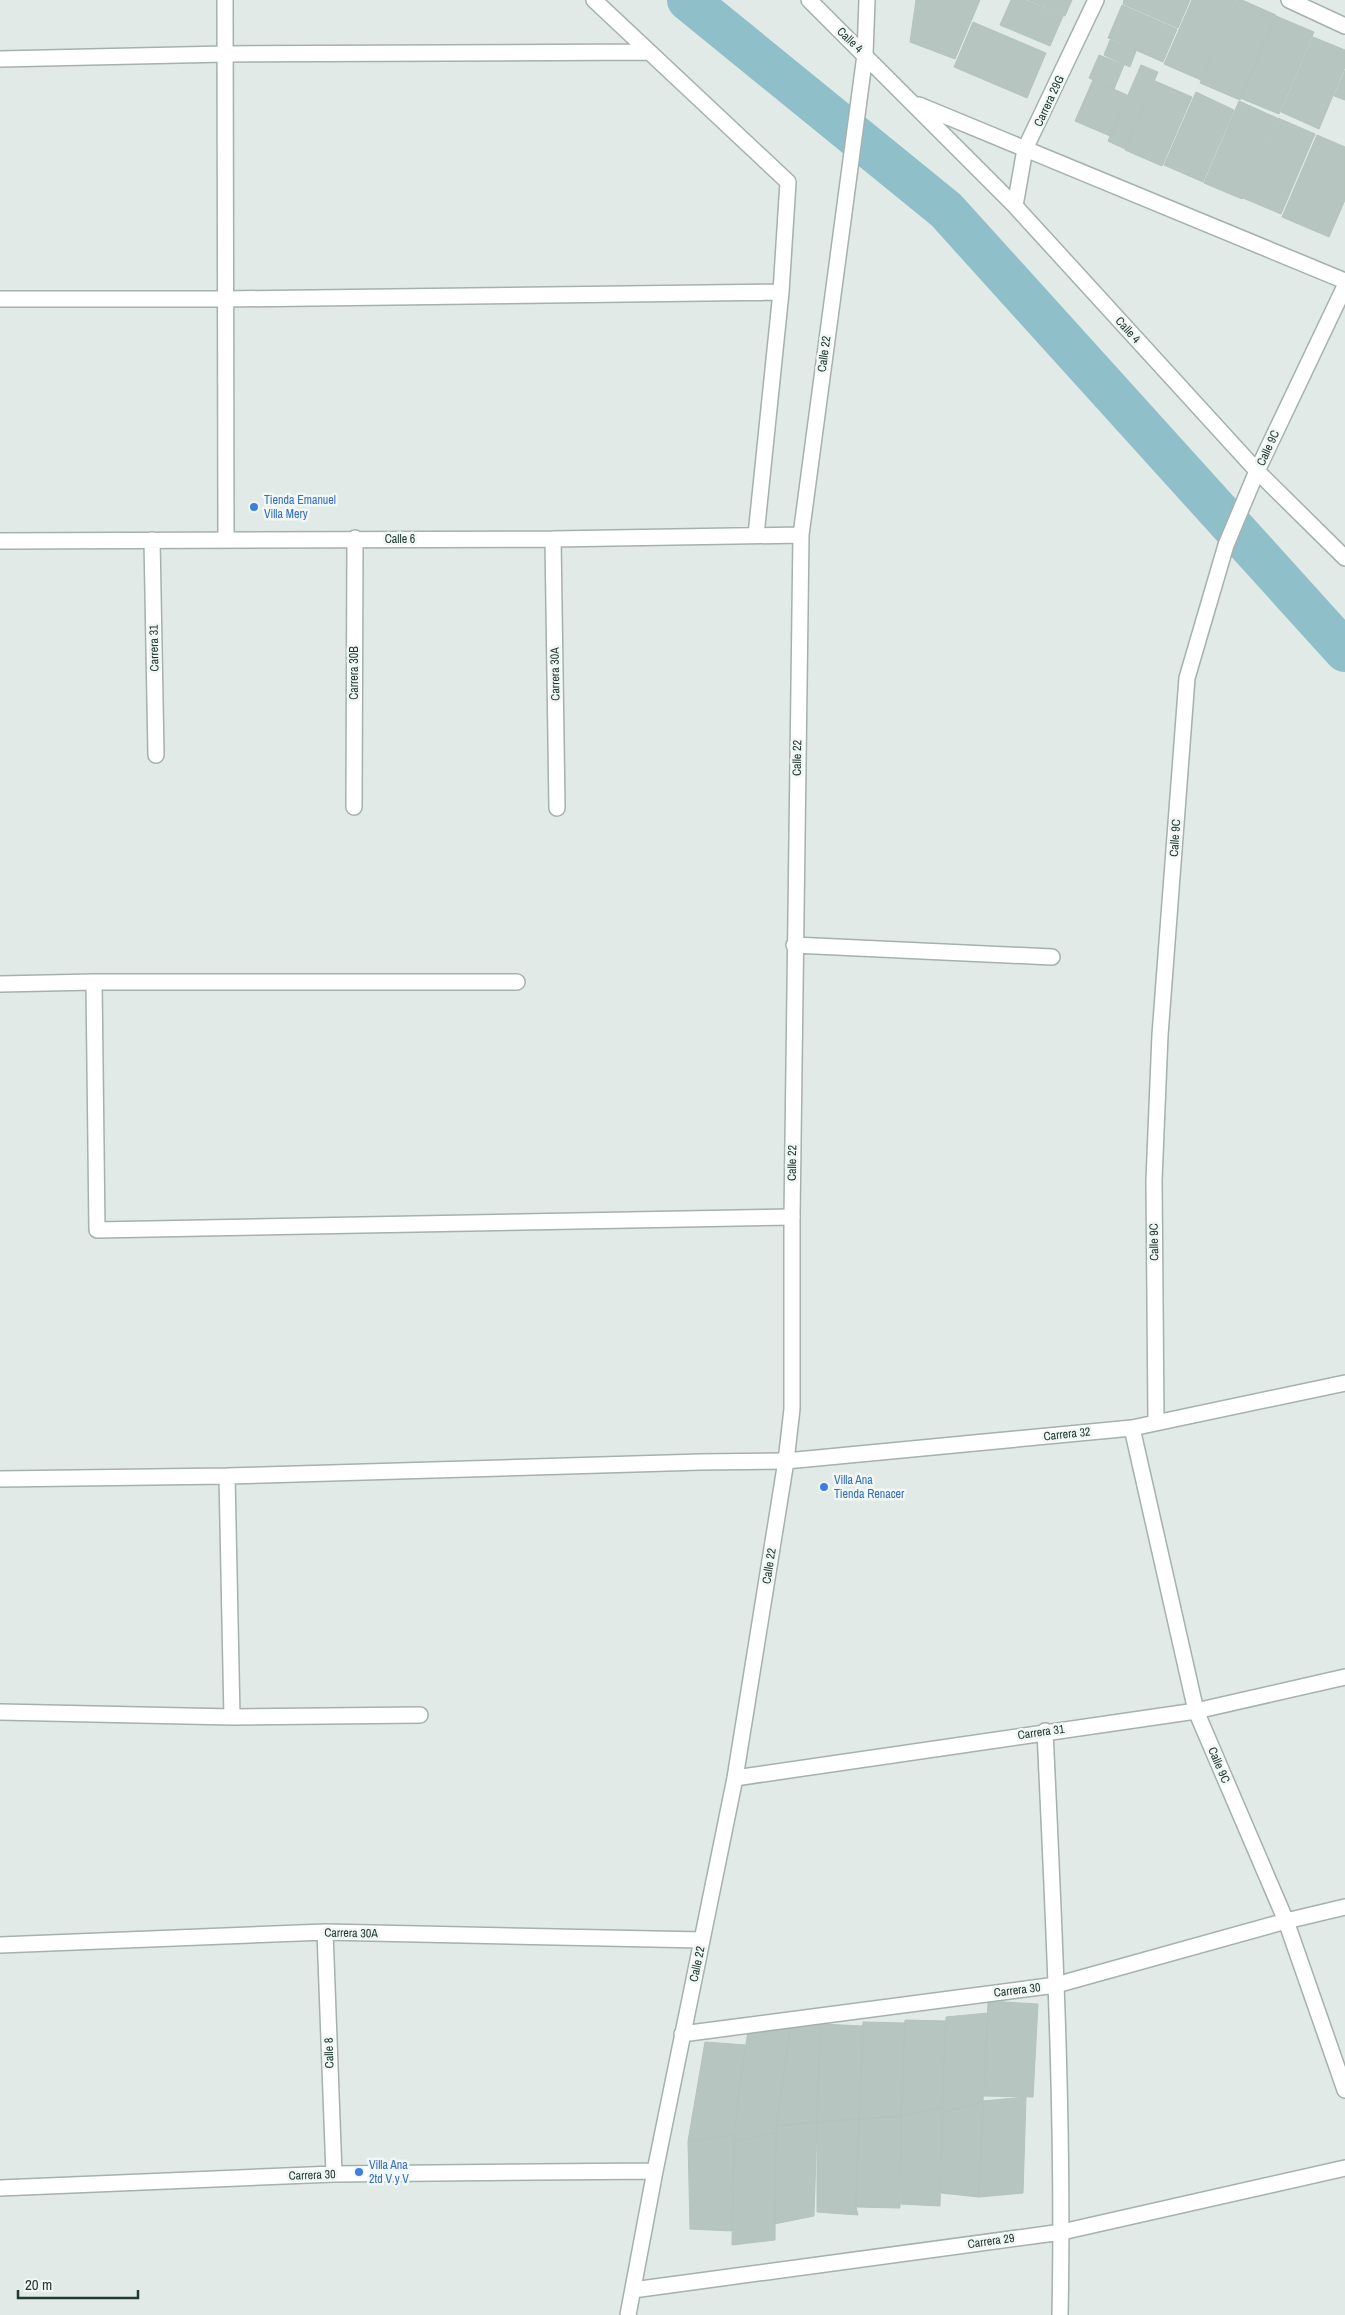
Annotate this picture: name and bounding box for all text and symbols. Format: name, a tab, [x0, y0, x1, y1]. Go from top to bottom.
street label: Calle 4	[833, 24, 867, 57]
street label: Carrera 29G	[1030, 73, 1068, 129]
street label: Calle 4	[1112, 313, 1145, 347]
street label: Calle 22	[814, 335, 834, 373]
street label: Calle 9C	[1253, 428, 1283, 468]
place label: Tienda Emanuel Villa Mery	[264, 492, 336, 522]
marker: Tienda Emanuel Villa Mery	[248, 501, 260, 513]
street label: Calle 6	[385, 531, 415, 547]
street label: Carrera 31	[146, 624, 162, 672]
street label: Carrera 30B	[346, 646, 362, 700]
street label: Carrera 30A	[547, 647, 563, 701]
street label: Calle 22	[789, 740, 805, 776]
street label: Calle 9C	[1166, 819, 1184, 857]
street label: Calle 22	[784, 1145, 800, 1181]
street label: Calle 9C	[1146, 1223, 1162, 1261]
street label: Carrera 32	[1043, 1424, 1091, 1444]
place label: Villa Ana Tienda Renacer	[834, 1472, 905, 1502]
marker: Villa Ana Tienda Renacer	[818, 1481, 830, 1493]
street label: Calle 22	[758, 1547, 780, 1585]
street label: Carrera 31	[1017, 1721, 1066, 1743]
street label: Calle 9C	[1204, 1745, 1234, 1785]
street label: Carrera 30A	[324, 1925, 378, 1941]
street label: Calle 22	[685, 1945, 709, 1983]
street label: Carrera 30	[993, 1979, 1041, 2001]
street label: Calle 8	[320, 2037, 338, 2069]
place label: Villa Ana 2td V y V	[369, 2157, 409, 2187]
street label: Carrera 30	[288, 2166, 336, 2184]
marker: Villa Ana 2td V y V	[353, 2166, 365, 2178]
street label: Carrera 29	[967, 2230, 1015, 2252]
scale bar	[18, 2268, 138, 2300]
text: 20 m	[25, 2274, 52, 2295]

